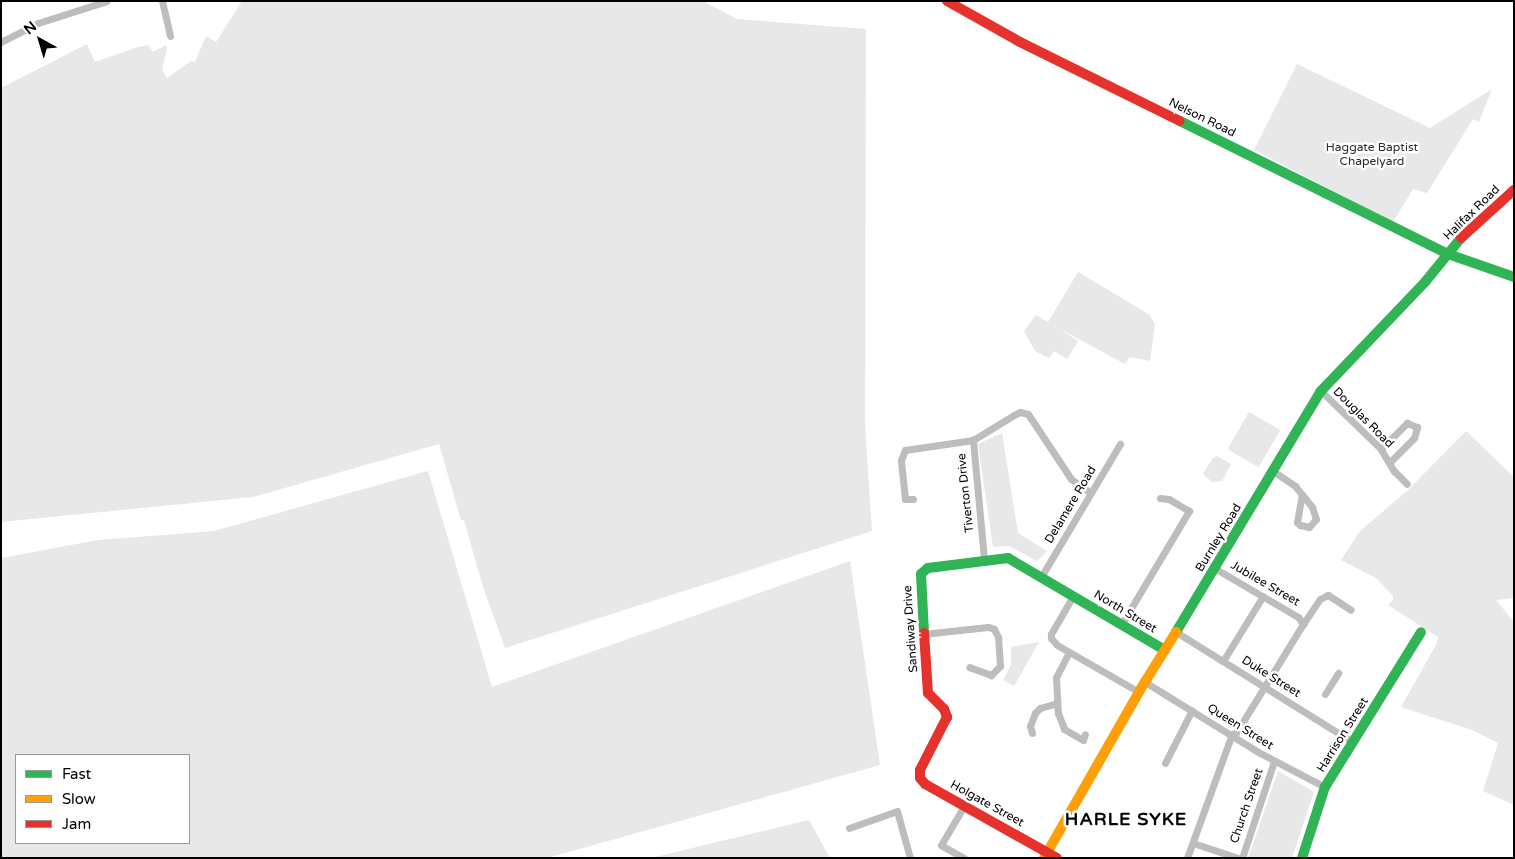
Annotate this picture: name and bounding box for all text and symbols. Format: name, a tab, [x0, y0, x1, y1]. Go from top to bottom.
north arrow	[15, 15, 65, 65]
text: N	[21, 18, 40, 38]
street label: Nelson Road	[1166, 96, 1238, 140]
park label: Haggate Baptist Chapelyard	[1326, 141, 1418, 169]
street label: Halifax Road	[1441, 183, 1503, 243]
street label: Douglas Road	[1330, 385, 1396, 451]
street label: Tiverton Drive	[955, 453, 977, 533]
street label: Delamere Road	[1042, 464, 1100, 546]
street label: Burnley Road	[1193, 501, 1245, 575]
street label: Jubilee Street	[1228, 558, 1302, 610]
street label: Sandiway Drive	[901, 585, 921, 673]
street label: North Street	[1091, 588, 1159, 636]
street label: Duke Street	[1239, 653, 1303, 701]
street label: Harrison Street	[1314, 695, 1372, 775]
street label: Queen Street	[1204, 701, 1276, 753]
legend	[15, 754, 190, 844]
text: Fast	[62, 765, 91, 783]
street label: Church Street	[1227, 767, 1267, 845]
street label: Holgate Street	[948, 778, 1026, 830]
text: Slow	[62, 790, 96, 808]
district label: HARLE SYKE	[1064, 808, 1188, 830]
text: Jam	[62, 815, 91, 833]

